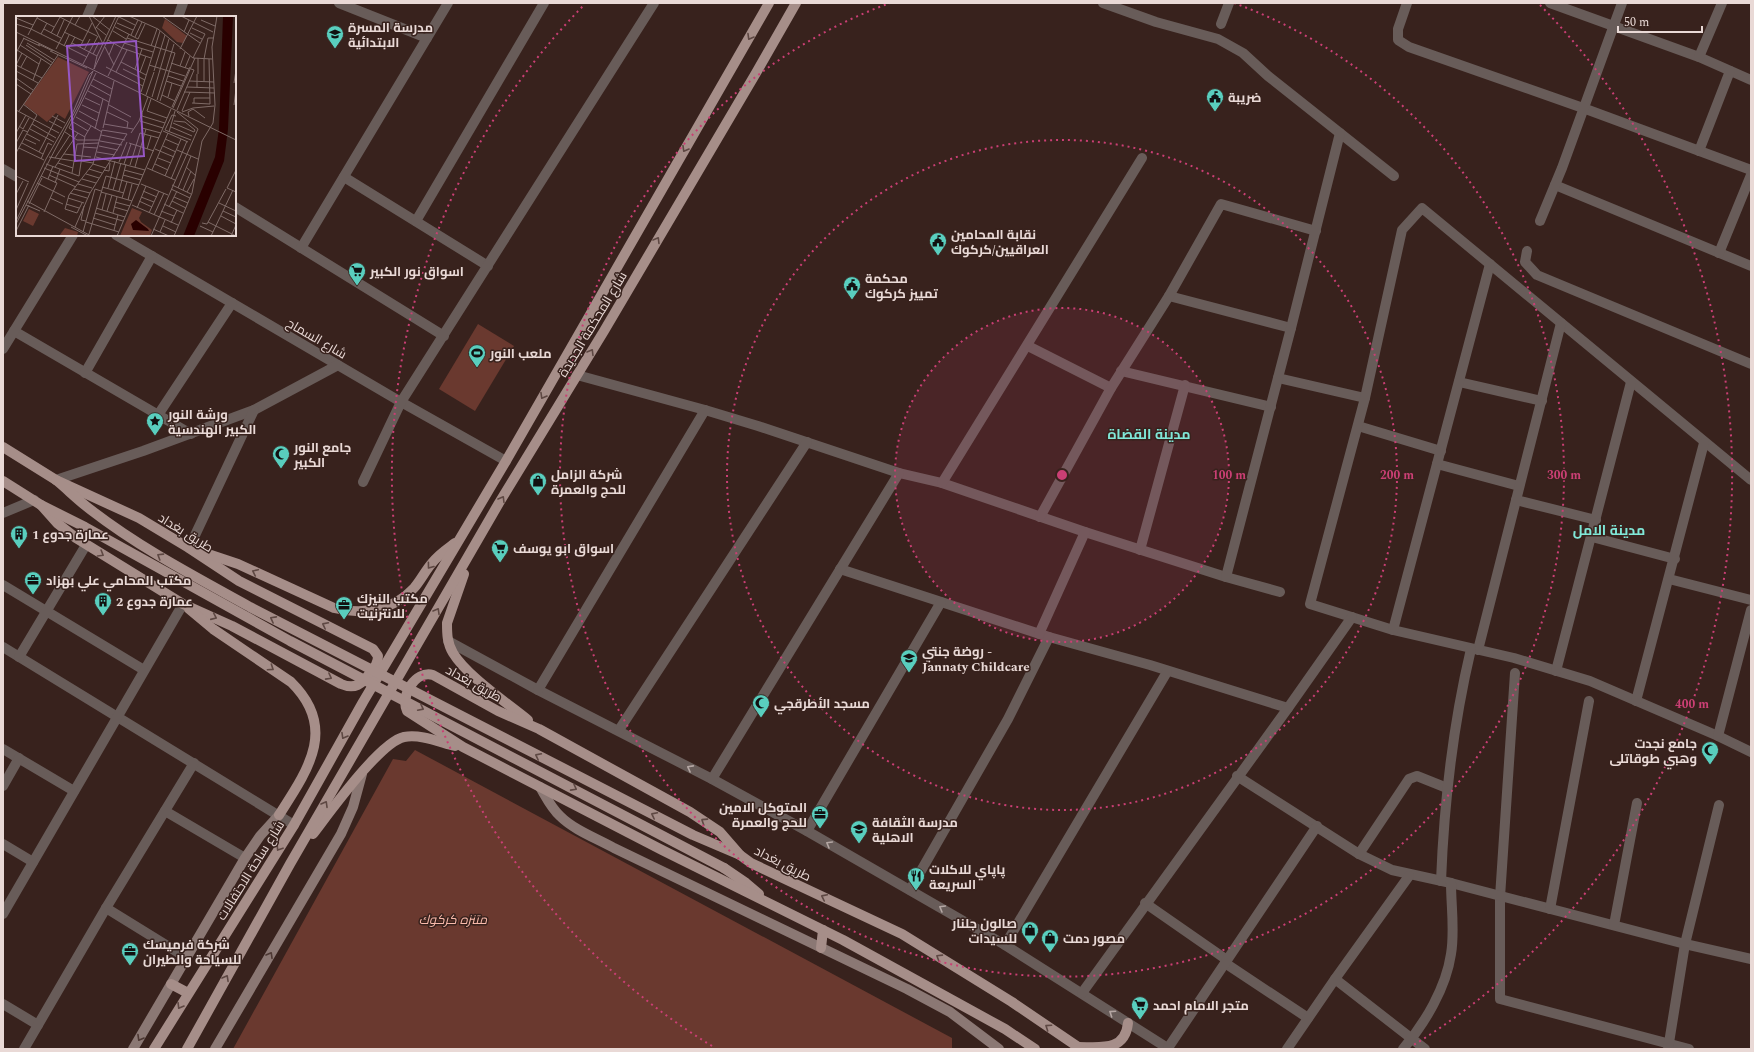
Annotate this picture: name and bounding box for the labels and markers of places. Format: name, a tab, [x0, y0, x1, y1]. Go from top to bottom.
place label: مدرسة المسرة الابتدائية	[348, 18, 433, 53]
school or university icon: مدرسة المسرة الابتدائية	[325, 24, 345, 49]
public building icon: ضريبة	[1205, 87, 1225, 112]
place label: ضريبة	[1228, 88, 1262, 108]
place label: نقابة المحامين العراقيين/كركوك	[951, 225, 1049, 260]
public building icon: نقابة المحامين العراقيين/كركوك	[928, 231, 948, 256]
supermarket icon: اسواق نور الكبير	[347, 261, 367, 286]
place label: اسواق نور الكبير	[369, 262, 464, 282]
place label: محكمة تمييز كركوك	[865, 269, 938, 304]
public building icon: محكمة تمييز كركوك	[842, 275, 862, 300]
sports icon: ملعب النور	[467, 343, 487, 368]
place label: ملعب النور	[489, 344, 551, 364]
place label: ورشة النور الكبير الهندسية	[167, 405, 256, 440]
place icon: ورشة النور الكبير الهندسية	[145, 411, 165, 436]
place label: جامع النور الكبير	[293, 438, 351, 473]
mosque icon: جامع النور الكبير	[271, 444, 291, 469]
place label: شركة الزامل للحج والعمرة	[551, 465, 626, 500]
centre of rings	[1055, 468, 1069, 482]
shop icon: شركة الزامل للحج والعمرة	[528, 471, 548, 496]
building icon: عمارة جدوع 1	[9, 524, 29, 549]
place label: عمارة جدوع 1	[32, 525, 109, 545]
supermarket icon: اسواق ابو يوسف	[490, 538, 510, 563]
place label: اسواق ابو يوسف	[513, 539, 614, 559]
office icon: مكتب المحامي علي بهزاد	[23, 570, 43, 595]
place label: مكتب المحامي علي بهزاد	[46, 571, 191, 592]
place label: مكتب النيزك للانترنيت	[357, 589, 428, 624]
building icon: عمارة جدوع 2	[93, 591, 113, 616]
place label: عمارة جدوع 2	[116, 592, 193, 612]
office icon: مكتب النيزك للانترنيت	[334, 595, 354, 620]
place label: روضة جنتي - Jannaty Childcare	[922, 642, 1030, 677]
school or university icon: روضة جنتي - Jannaty Childcare	[899, 648, 919, 673]
mosque icon: مسجد الأطرقجي	[751, 693, 771, 718]
place label: مسجد الأطرقجي	[774, 694, 870, 715]
place label: جامع نجدت وهبي طوقاتلى	[1609, 734, 1697, 770]
mosque icon: جامع نجدت وهبي طوقاتلى	[1700, 740, 1720, 765]
place label: المتوكل الامين للحج والعمرة	[719, 798, 807, 833]
office icon: المتوكل الامين للحج والعمرة	[810, 804, 830, 829]
place label: مدرسة الثقافة الاهلية	[872, 813, 958, 848]
school or university icon: مدرسة الثقافة الاهلية	[849, 819, 869, 844]
place label: پاپاي للاكلات السريعة	[929, 860, 1006, 895]
restaurant icon: پاپاي للاكلات السريعة	[906, 866, 926, 891]
place label: صالون جلنار للسيدات	[951, 914, 1017, 949]
shop icon: صالون جلنار للسيدات	[1020, 920, 1040, 945]
shop icon: مصور دمت	[1040, 928, 1060, 953]
place label: مصور دمت	[1063, 929, 1125, 949]
place label: شركة فرميسك للسياحة والطيران	[143, 935, 241, 970]
office icon: شركة فرميسك للسياحة والطيران	[120, 941, 140, 966]
supermarket icon: متجر الامام احمد	[1130, 995, 1150, 1020]
place label: متجر الامام احمد	[1153, 996, 1249, 1016]

